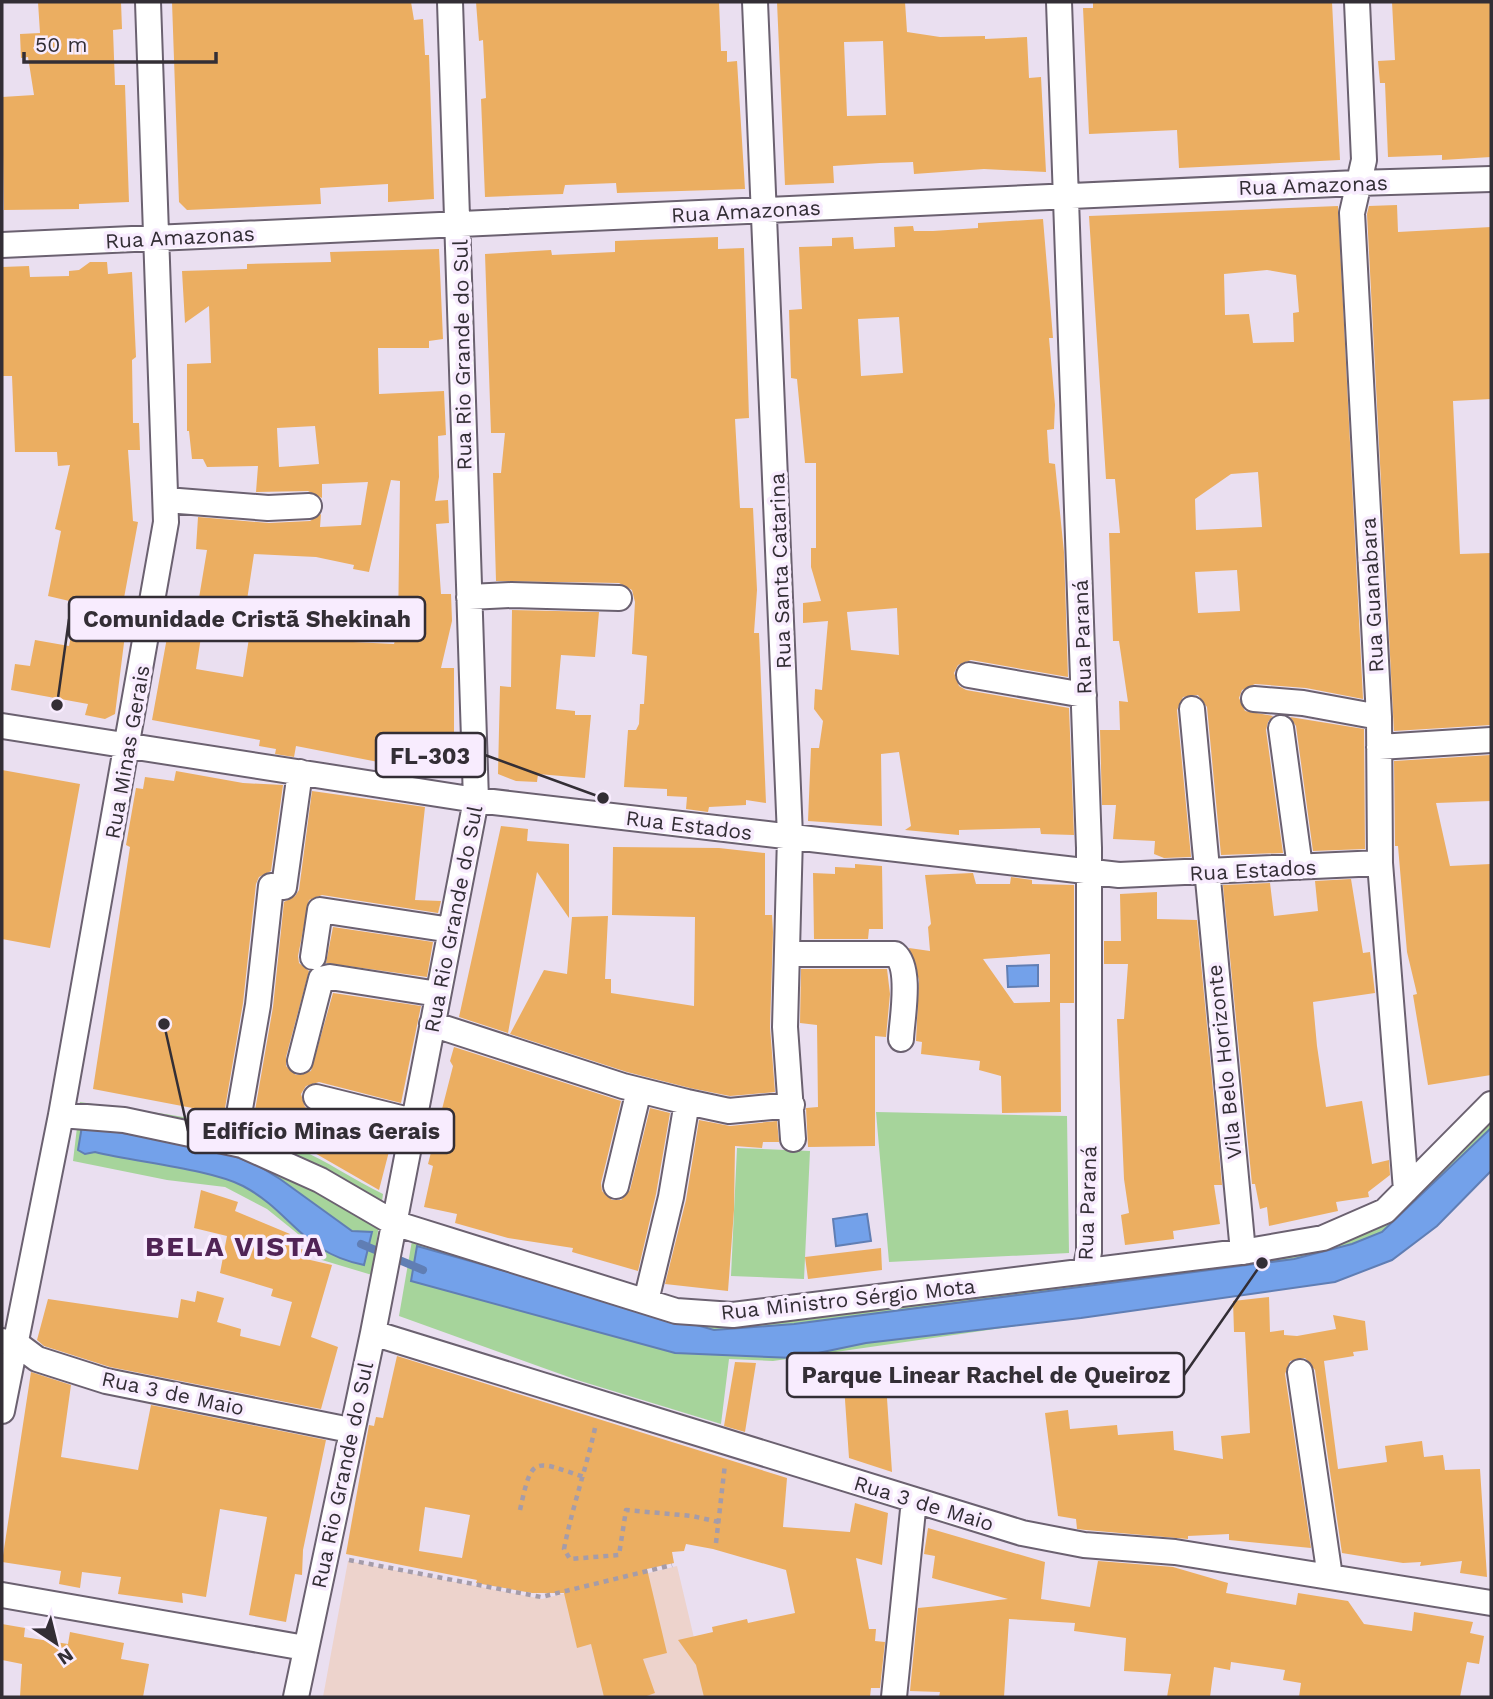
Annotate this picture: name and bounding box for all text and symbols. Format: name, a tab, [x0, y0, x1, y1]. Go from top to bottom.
scale bar	[24, 21, 217, 65]
text: 50 m	[35, 32, 87, 57]
street label: Rua Amazonas	[1238, 170, 1388, 200]
street label: Rua Amazonas	[671, 195, 821, 227]
street label: Rua Amazonas	[105, 221, 255, 253]
street label: Rua Rio Grande do Sul	[447, 239, 477, 471]
street label: Rua Santa Catarina	[764, 472, 796, 669]
street label: Rua Guanabara	[1355, 517, 1389, 673]
street label: Rua Paraná	[1067, 579, 1096, 695]
callout: Comunidade Cristã Shekinah	[69, 597, 425, 641]
text: Comunidade Cristã Shekinah	[83, 606, 411, 633]
street label: Rua Minas Gerais	[99, 663, 155, 841]
callout: FL-303	[376, 733, 485, 777]
text: FL-303	[390, 743, 470, 770]
street label: Rua Rio Grande do Sul	[419, 803, 487, 1035]
street label: Rua Estados	[624, 805, 754, 845]
street label: Rua Estados	[1189, 854, 1317, 886]
street label: Vila Belo Horizonte	[1201, 963, 1247, 1161]
callout: Edifício Minas Gerais	[188, 1109, 454, 1153]
text: Edifício Minas Gerais	[202, 1118, 440, 1145]
street label: Rua Paraná	[1073, 1145, 1102, 1261]
district label: BELA VISTA	[145, 1230, 325, 1263]
street label: Rua Ministro Sérgio Mota	[719, 1273, 977, 1325]
callout: Parque Linear Rachel de Queiroz	[787, 1353, 1184, 1397]
street label: Rua Rio Grande do Sul	[306, 1359, 378, 1591]
text: Parque Linear Rachel de Queiroz	[802, 1362, 1171, 1389]
street label: Rua 3 de Maio	[99, 1366, 247, 1420]
street label: Rua 3 de Maio	[851, 1470, 997, 1536]
north arrow	[21, 1608, 91, 1678]
text: N	[53, 1643, 78, 1670]

